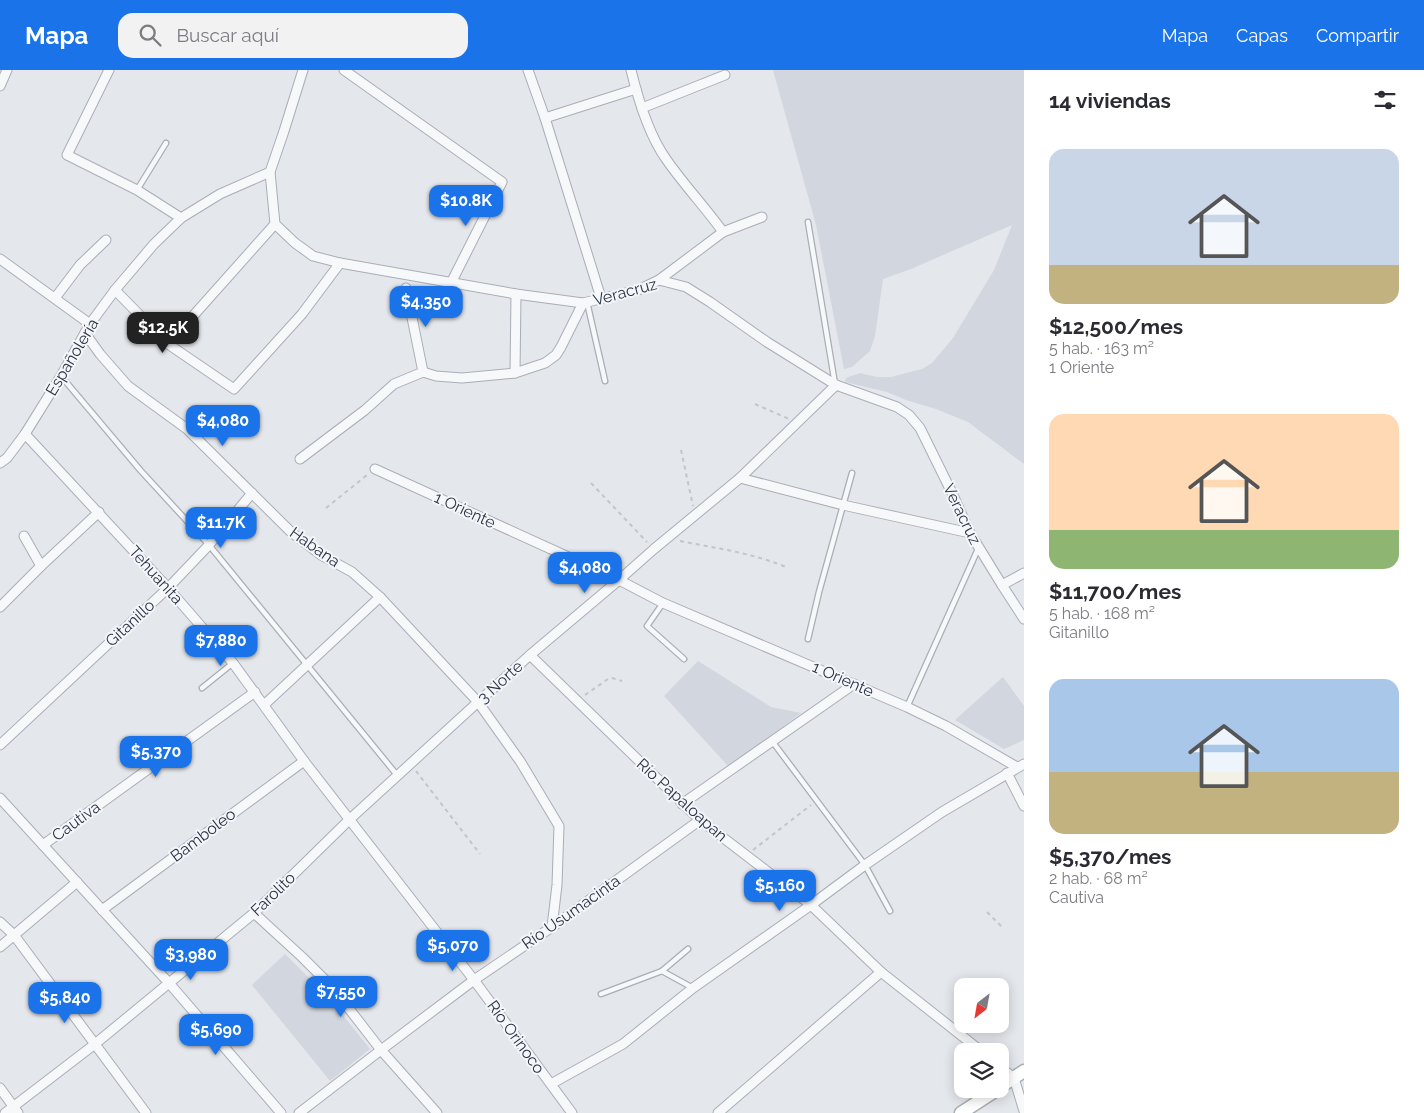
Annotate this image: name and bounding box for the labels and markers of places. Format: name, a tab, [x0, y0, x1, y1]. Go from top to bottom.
pin: $10.8K	[425, 184, 507, 227]
pin: $4,350	[385, 286, 467, 328]
pin: $12.5K	[122, 312, 204, 354]
pin: $4,080	[182, 404, 264, 447]
pin: $11.7K	[180, 506, 262, 549]
pin: $4,080	[544, 552, 626, 594]
pin: $7,880	[180, 624, 262, 667]
pin: $5,370	[115, 736, 197, 778]
pin: $5,160	[739, 870, 821, 912]
pin: $5,070	[412, 930, 494, 972]
pin: $3,980	[150, 938, 232, 981]
pin: $7,550	[300, 976, 382, 1018]
pin: $5,840	[24, 982, 106, 1024]
pin: $5,690	[175, 1014, 257, 1056]

